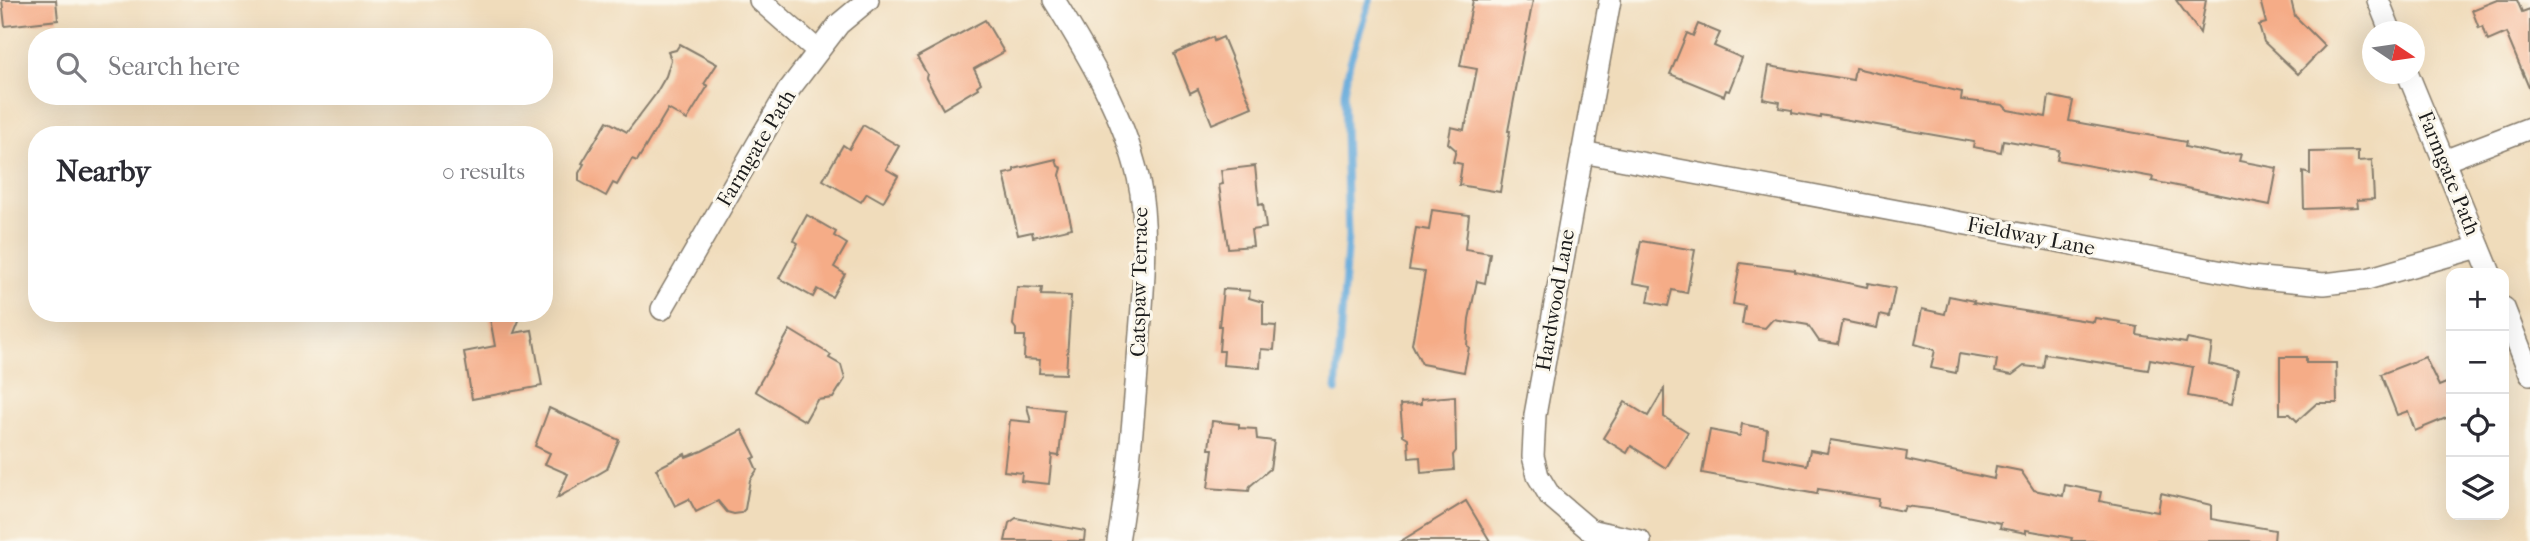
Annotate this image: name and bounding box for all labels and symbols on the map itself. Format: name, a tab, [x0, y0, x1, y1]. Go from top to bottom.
north arrow	[2362, 21, 2425, 84]
street label: Farmgate Path	[712, 85, 800, 211]
street label: Farmgate Path	[2413, 107, 2485, 239]
street label: Catspaw Terrace	[1126, 207, 1152, 357]
street label: Fieldway Lane	[1965, 212, 2097, 260]
street label: Hardwood Lane	[1531, 227, 1579, 373]

